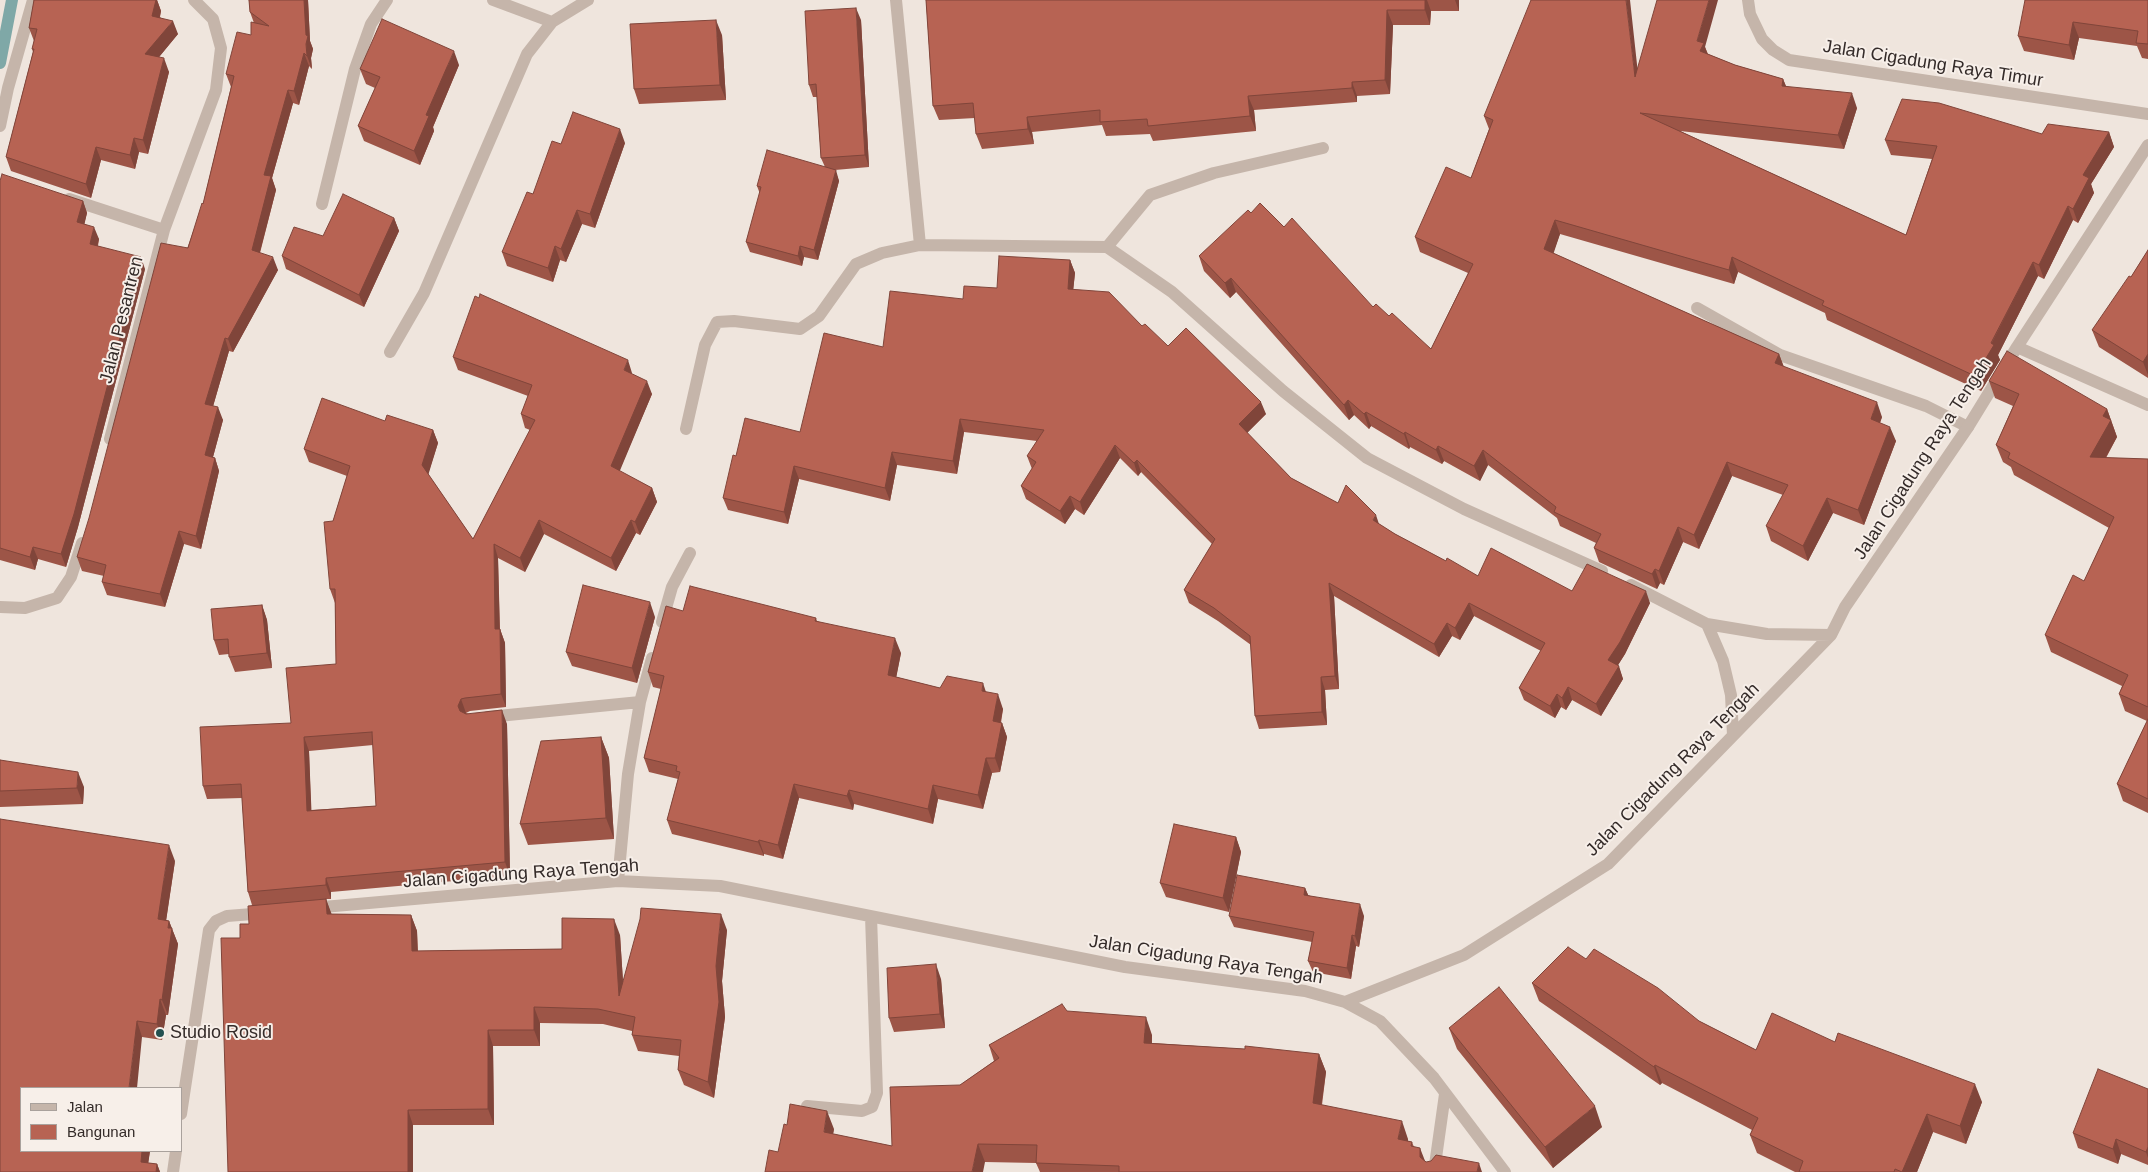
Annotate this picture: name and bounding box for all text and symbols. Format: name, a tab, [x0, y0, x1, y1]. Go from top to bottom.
street label: Jalan Cigadung Raya Timur	[1821, 36, 2045, 92]
street label: Jalan Pesantren	[96, 254, 148, 386]
street label: Jalan Cigadung Raya Tengah	[1850, 354, 1996, 564]
street label: Jalan Cigadung Raya Tengah	[1582, 679, 1764, 861]
street label: Jalan Cigadung Raya Tengah	[402, 855, 640, 893]
street label: Jalan Cigadung Raya Tengah	[1088, 931, 1324, 989]
place label: Studio Rosid	[170, 1022, 272, 1044]
marker: Studio Rosid	[154, 1027, 166, 1039]
legend	[20, 1087, 182, 1152]
text: Jalan	[67, 1098, 103, 1115]
text: Bangunan	[67, 1123, 135, 1140]

